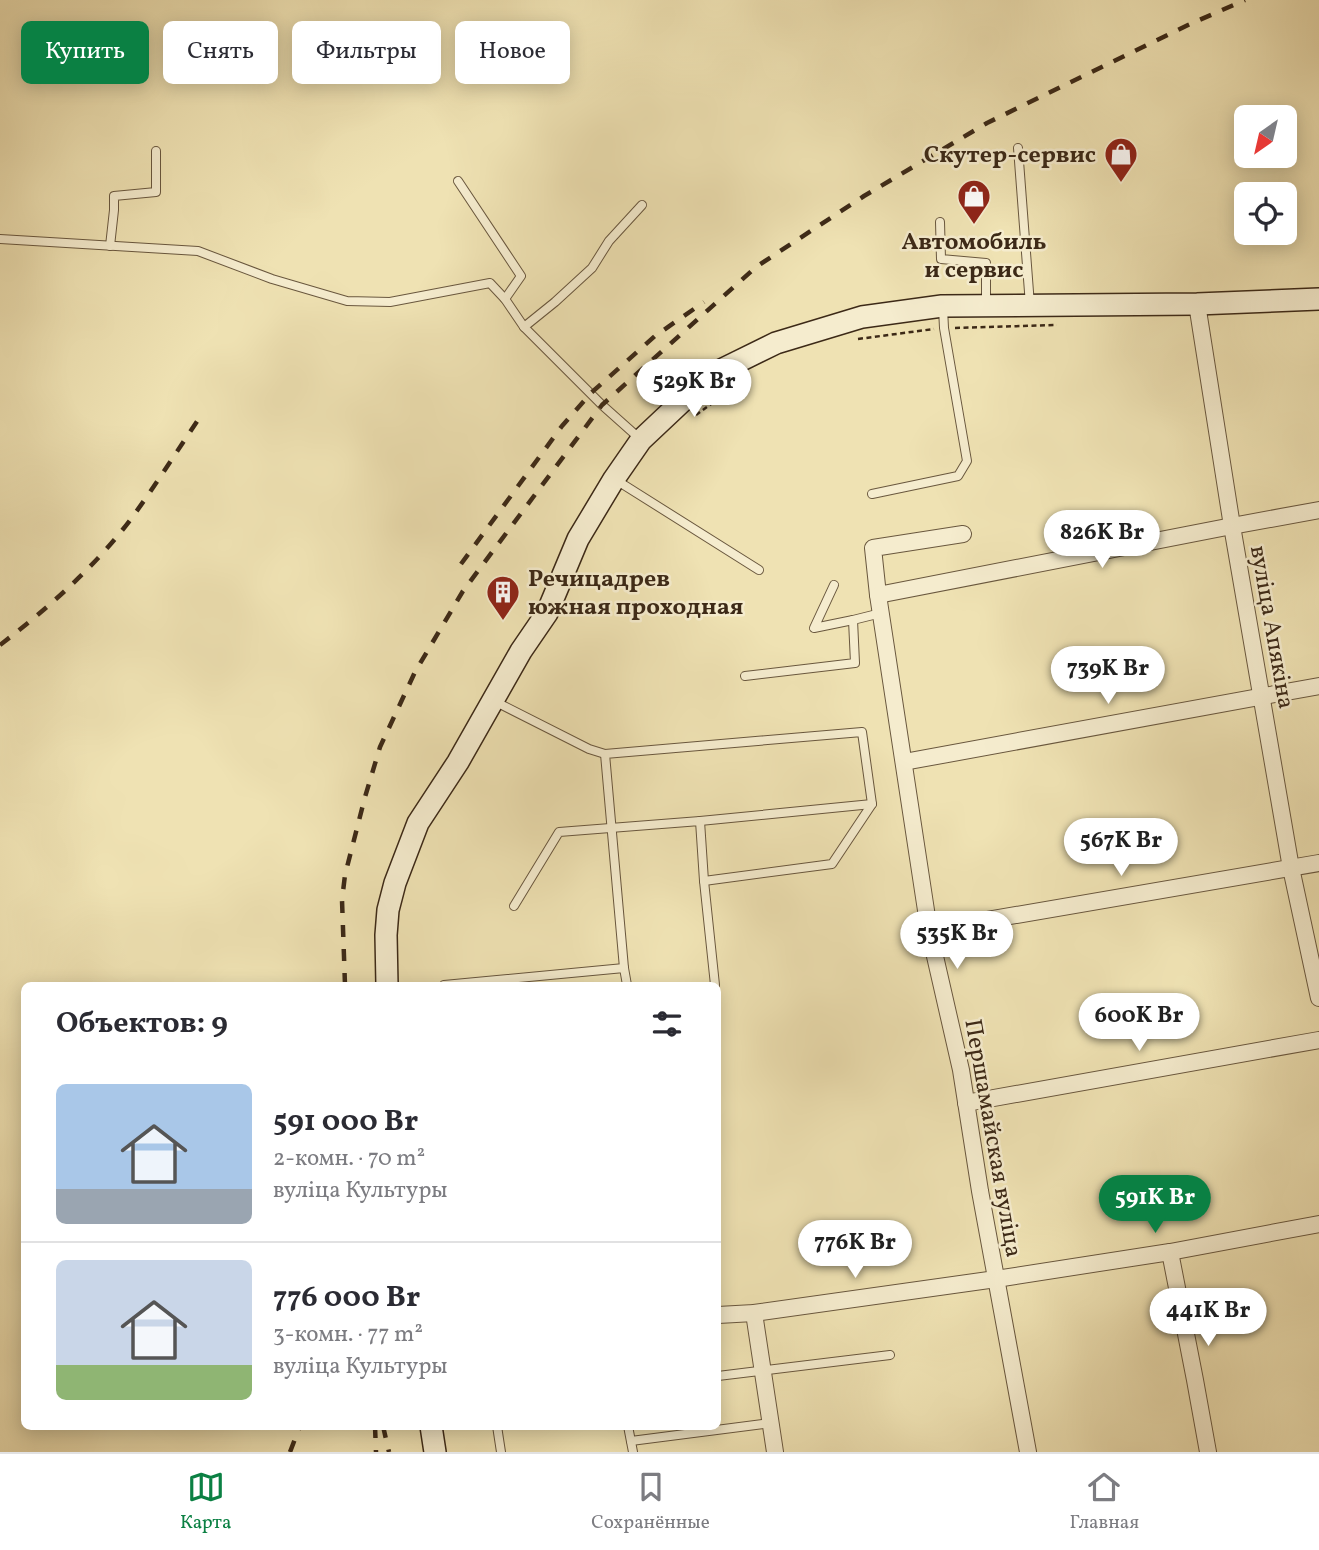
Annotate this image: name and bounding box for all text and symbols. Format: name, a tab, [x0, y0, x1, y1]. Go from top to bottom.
chip: Купить	[21, 21, 149, 84]
chip: Снять	[163, 21, 278, 84]
chip: Фильтры	[292, 21, 441, 84]
chip: Новое	[455, 21, 570, 84]
north arrow	[1234, 105, 1297, 168]
map controls	[1234, 105, 1297, 245]
shop icon: Скутер-сервис	[1102, 135, 1140, 184]
place label: Скутер-сервис	[924, 139, 1096, 173]
shop icon: Автомобиль и сервис	[955, 177, 993, 226]
button: locate	[1234, 182, 1297, 245]
place label: Автомобиль и сервис	[901, 226, 1047, 288]
pin: 529K Br	[629, 360, 759, 419]
text: 529K Br	[652, 366, 736, 398]
pin: 826K Br	[1037, 510, 1167, 570]
text: 826K Br	[1060, 517, 1144, 549]
street label: вуліца Апякіна	[1240, 543, 1302, 712]
place label: Речицадрев южная проходная	[528, 563, 743, 625]
building icon: Речицадрев южная проходная	[484, 573, 522, 622]
pin: 739K Br	[1043, 646, 1173, 706]
text: 739K Br	[1067, 653, 1149, 685]
pin: 567K Br	[1056, 818, 1186, 878]
text: 567K Br	[1080, 825, 1162, 857]
pin: 535K Br	[892, 912, 1022, 971]
text: 535K Br	[916, 918, 998, 950]
pin: 600K Br	[1074, 993, 1204, 1053]
text: 600K Br	[1095, 1000, 1183, 1032]
text: Объектов: 9	[56, 1003, 228, 1045]
icon: filters	[648, 1005, 686, 1043]
street label: Першамайская вуліца	[954, 1017, 1030, 1260]
text: 591 000 Br	[273, 1101, 418, 1143]
icon: home	[112, 1112, 196, 1196]
text: 2-комн. · 70 m²	[273, 1143, 425, 1175]
text: вуліца Культуры	[273, 1175, 448, 1207]
pin: 591K Br	[1090, 1176, 1220, 1235]
text: 591K Br	[1115, 1182, 1195, 1214]
pin: 776K Br	[790, 1220, 920, 1280]
text: 776K Br	[814, 1227, 896, 1259]
text: 776 000 Br	[273, 1277, 420, 1319]
icon: home	[112, 1288, 196, 1372]
pin: 441K Br	[1143, 1288, 1273, 1348]
text: 441K Br	[1166, 1295, 1250, 1327]
text: 3-комн. · 77 m²	[273, 1319, 423, 1351]
text: вуліца Культуры	[273, 1351, 448, 1383]
tab: Карта	[180, 1468, 231, 1536]
tab: Сохранённые	[591, 1468, 710, 1536]
tab: Главная	[1070, 1468, 1139, 1536]

